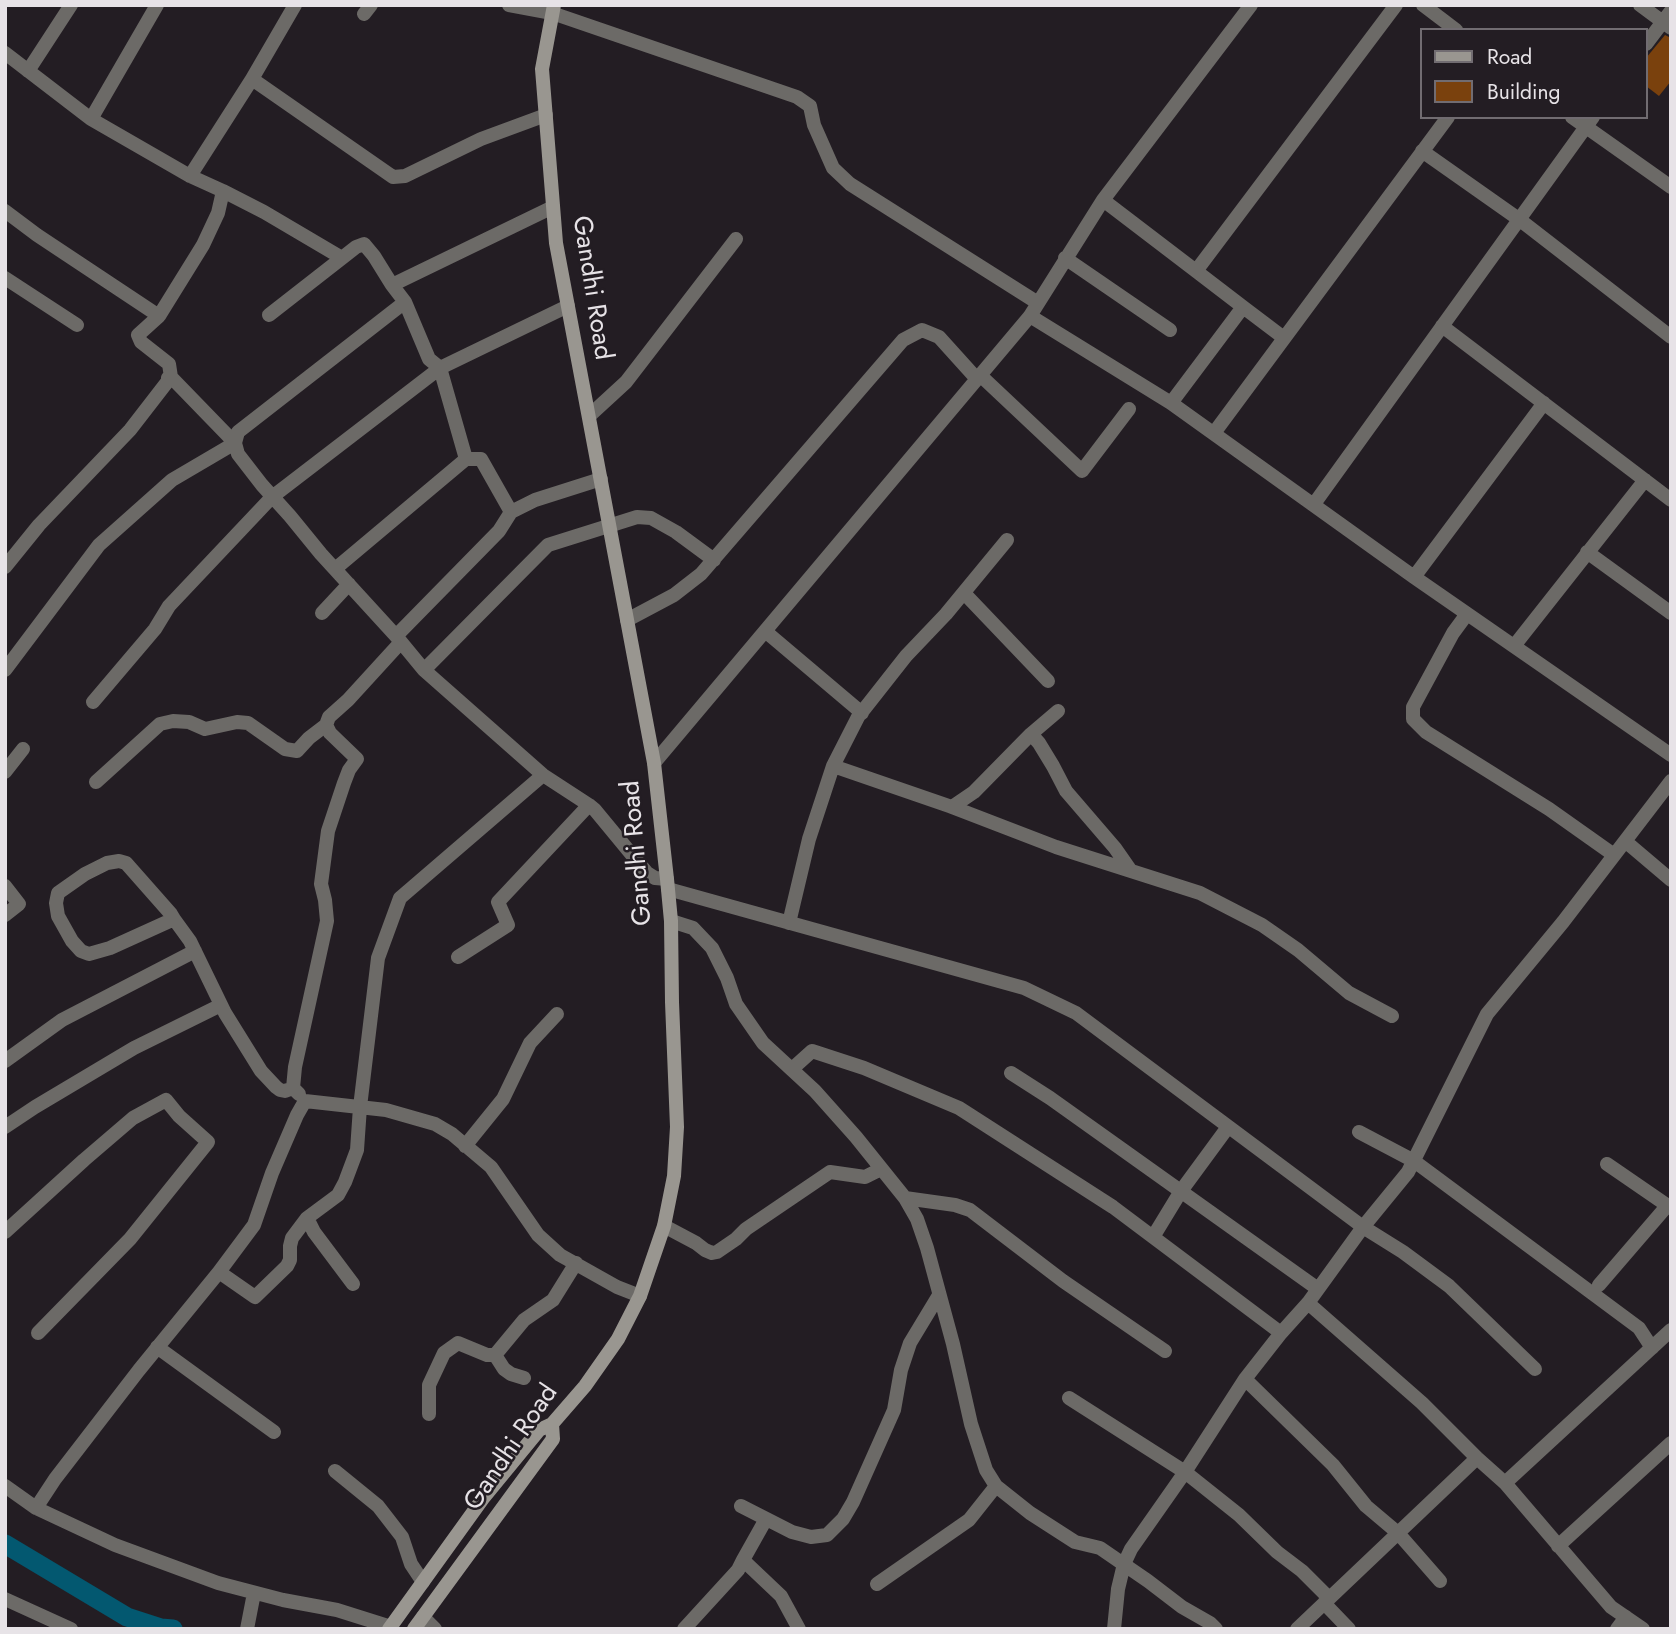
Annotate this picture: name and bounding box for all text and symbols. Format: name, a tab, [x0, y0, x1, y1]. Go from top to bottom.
legend	[1420, 28, 1648, 119]
text: Road	[1487, 42, 1532, 72]
text: Building	[1487, 77, 1560, 107]
street label: Gandhi Road	[564, 214, 618, 362]
street label: Gandhi Road	[616, 779, 660, 927]
street label: Gandhi Road	[458, 1379, 566, 1517]

